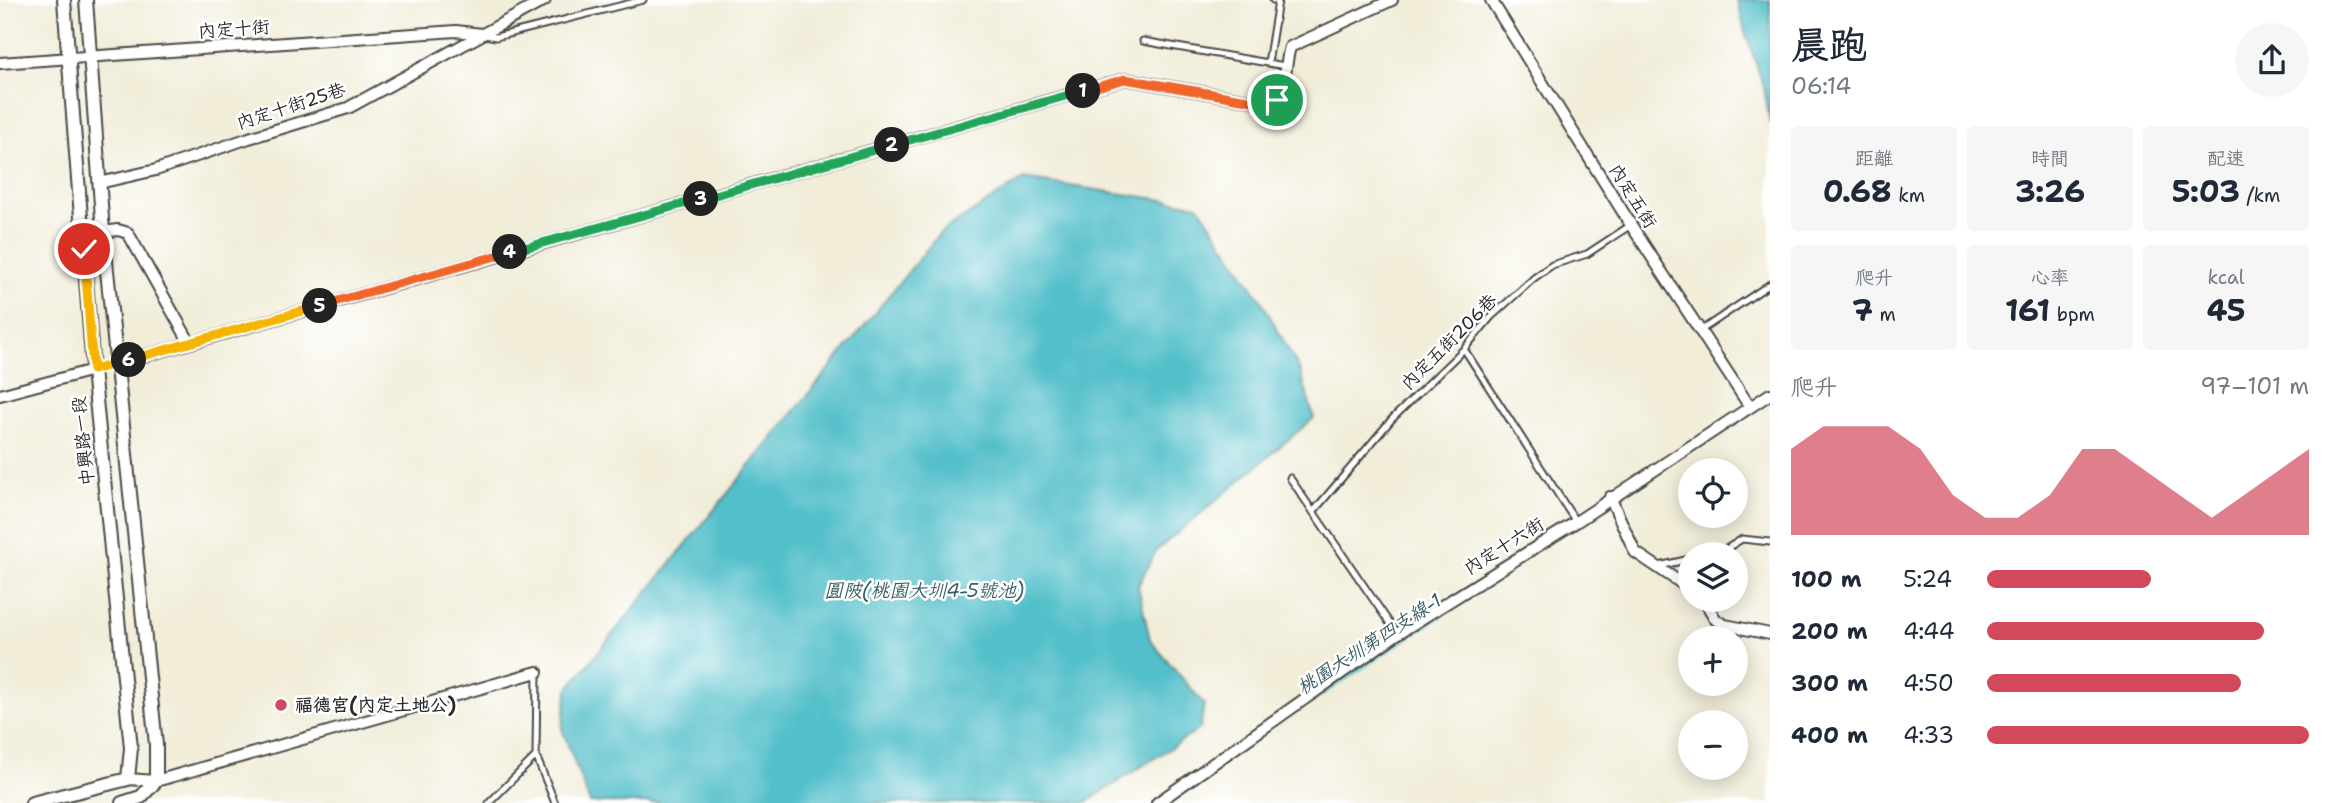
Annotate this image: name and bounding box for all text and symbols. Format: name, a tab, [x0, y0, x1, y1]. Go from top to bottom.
street label: 內定十街	[197, 15, 271, 43]
text: 晨跑	[1791, 19, 1867, 70]
button: share	[2235, 23, 2309, 97]
pin	[1247, 70, 1307, 130]
text: 06:14	[1791, 71, 1851, 101]
pin: 1	[1066, 74, 1100, 108]
street label: 內定十街25巷	[233, 77, 349, 135]
text: 1	[1078, 78, 1087, 103]
icon: arrive	[1258, 81, 1296, 119]
pin: 2	[874, 128, 910, 162]
text: 2	[885, 132, 898, 157]
text: 距離	[1855, 146, 1893, 171]
text: 時間	[2031, 146, 2069, 171]
text: 配速	[2207, 146, 2245, 171]
street label: 內定五街	[1604, 159, 1662, 233]
text: 0.68	[1823, 171, 1892, 212]
text: 3:26	[2015, 171, 2085, 212]
text: 5:03	[2172, 171, 2240, 212]
pin: 3	[684, 182, 718, 216]
text: km	[1892, 183, 1925, 208]
text: /km	[2240, 183, 2280, 208]
text: 3	[694, 186, 707, 211]
pin	[54, 219, 114, 279]
icon: check	[65, 230, 103, 268]
pin: 4	[492, 234, 528, 270]
text: 4	[503, 239, 516, 264]
text: 爬升	[1855, 265, 1893, 290]
text: 心率	[2031, 265, 2069, 290]
text: kcal	[2208, 265, 2244, 290]
pin: 5	[302, 288, 338, 324]
street label: 內定五街206巷	[1396, 289, 1502, 395]
text: 7	[1852, 290, 1873, 331]
text: 161	[2005, 290, 2050, 331]
text: 45	[2207, 290, 2245, 331]
text: 5	[314, 293, 325, 318]
text: m	[1873, 302, 1896, 327]
text: bpm	[2050, 302, 2095, 327]
pin: 6	[111, 342, 146, 378]
text: 6	[122, 347, 135, 372]
text: 97–101 m	[2200, 371, 2309, 401]
text: 爬升	[1791, 372, 1837, 402]
street label: 中興路一段	[66, 395, 100, 487]
map controls	[1678, 458, 1748, 780]
button: locate	[1678, 458, 1748, 528]
street label: 內定十六街	[1459, 512, 1549, 580]
button: layers	[1678, 542, 1748, 612]
text: 100 m	[1791, 564, 1862, 594]
text: 5:24	[1903, 564, 1952, 594]
water label: 圓陂(桃園大圳4-5號池)	[824, 578, 1024, 603]
water label: 桃園大圳第四支線-1	[1292, 588, 1446, 700]
text: 200 m	[1791, 616, 1868, 646]
text: 4:44	[1903, 616, 1955, 646]
button: +	[1678, 626, 1748, 696]
text: 300 m	[1791, 668, 1868, 698]
text: 4:50	[1903, 668, 1954, 698]
place label: 福德宮(內定土地公)	[295, 693, 456, 717]
marker: 福德宮(內定土地公)	[273, 697, 289, 713]
button: −	[1678, 710, 1748, 780]
text: 400 m	[1791, 720, 1868, 750]
text: 4:33	[1903, 720, 1954, 750]

